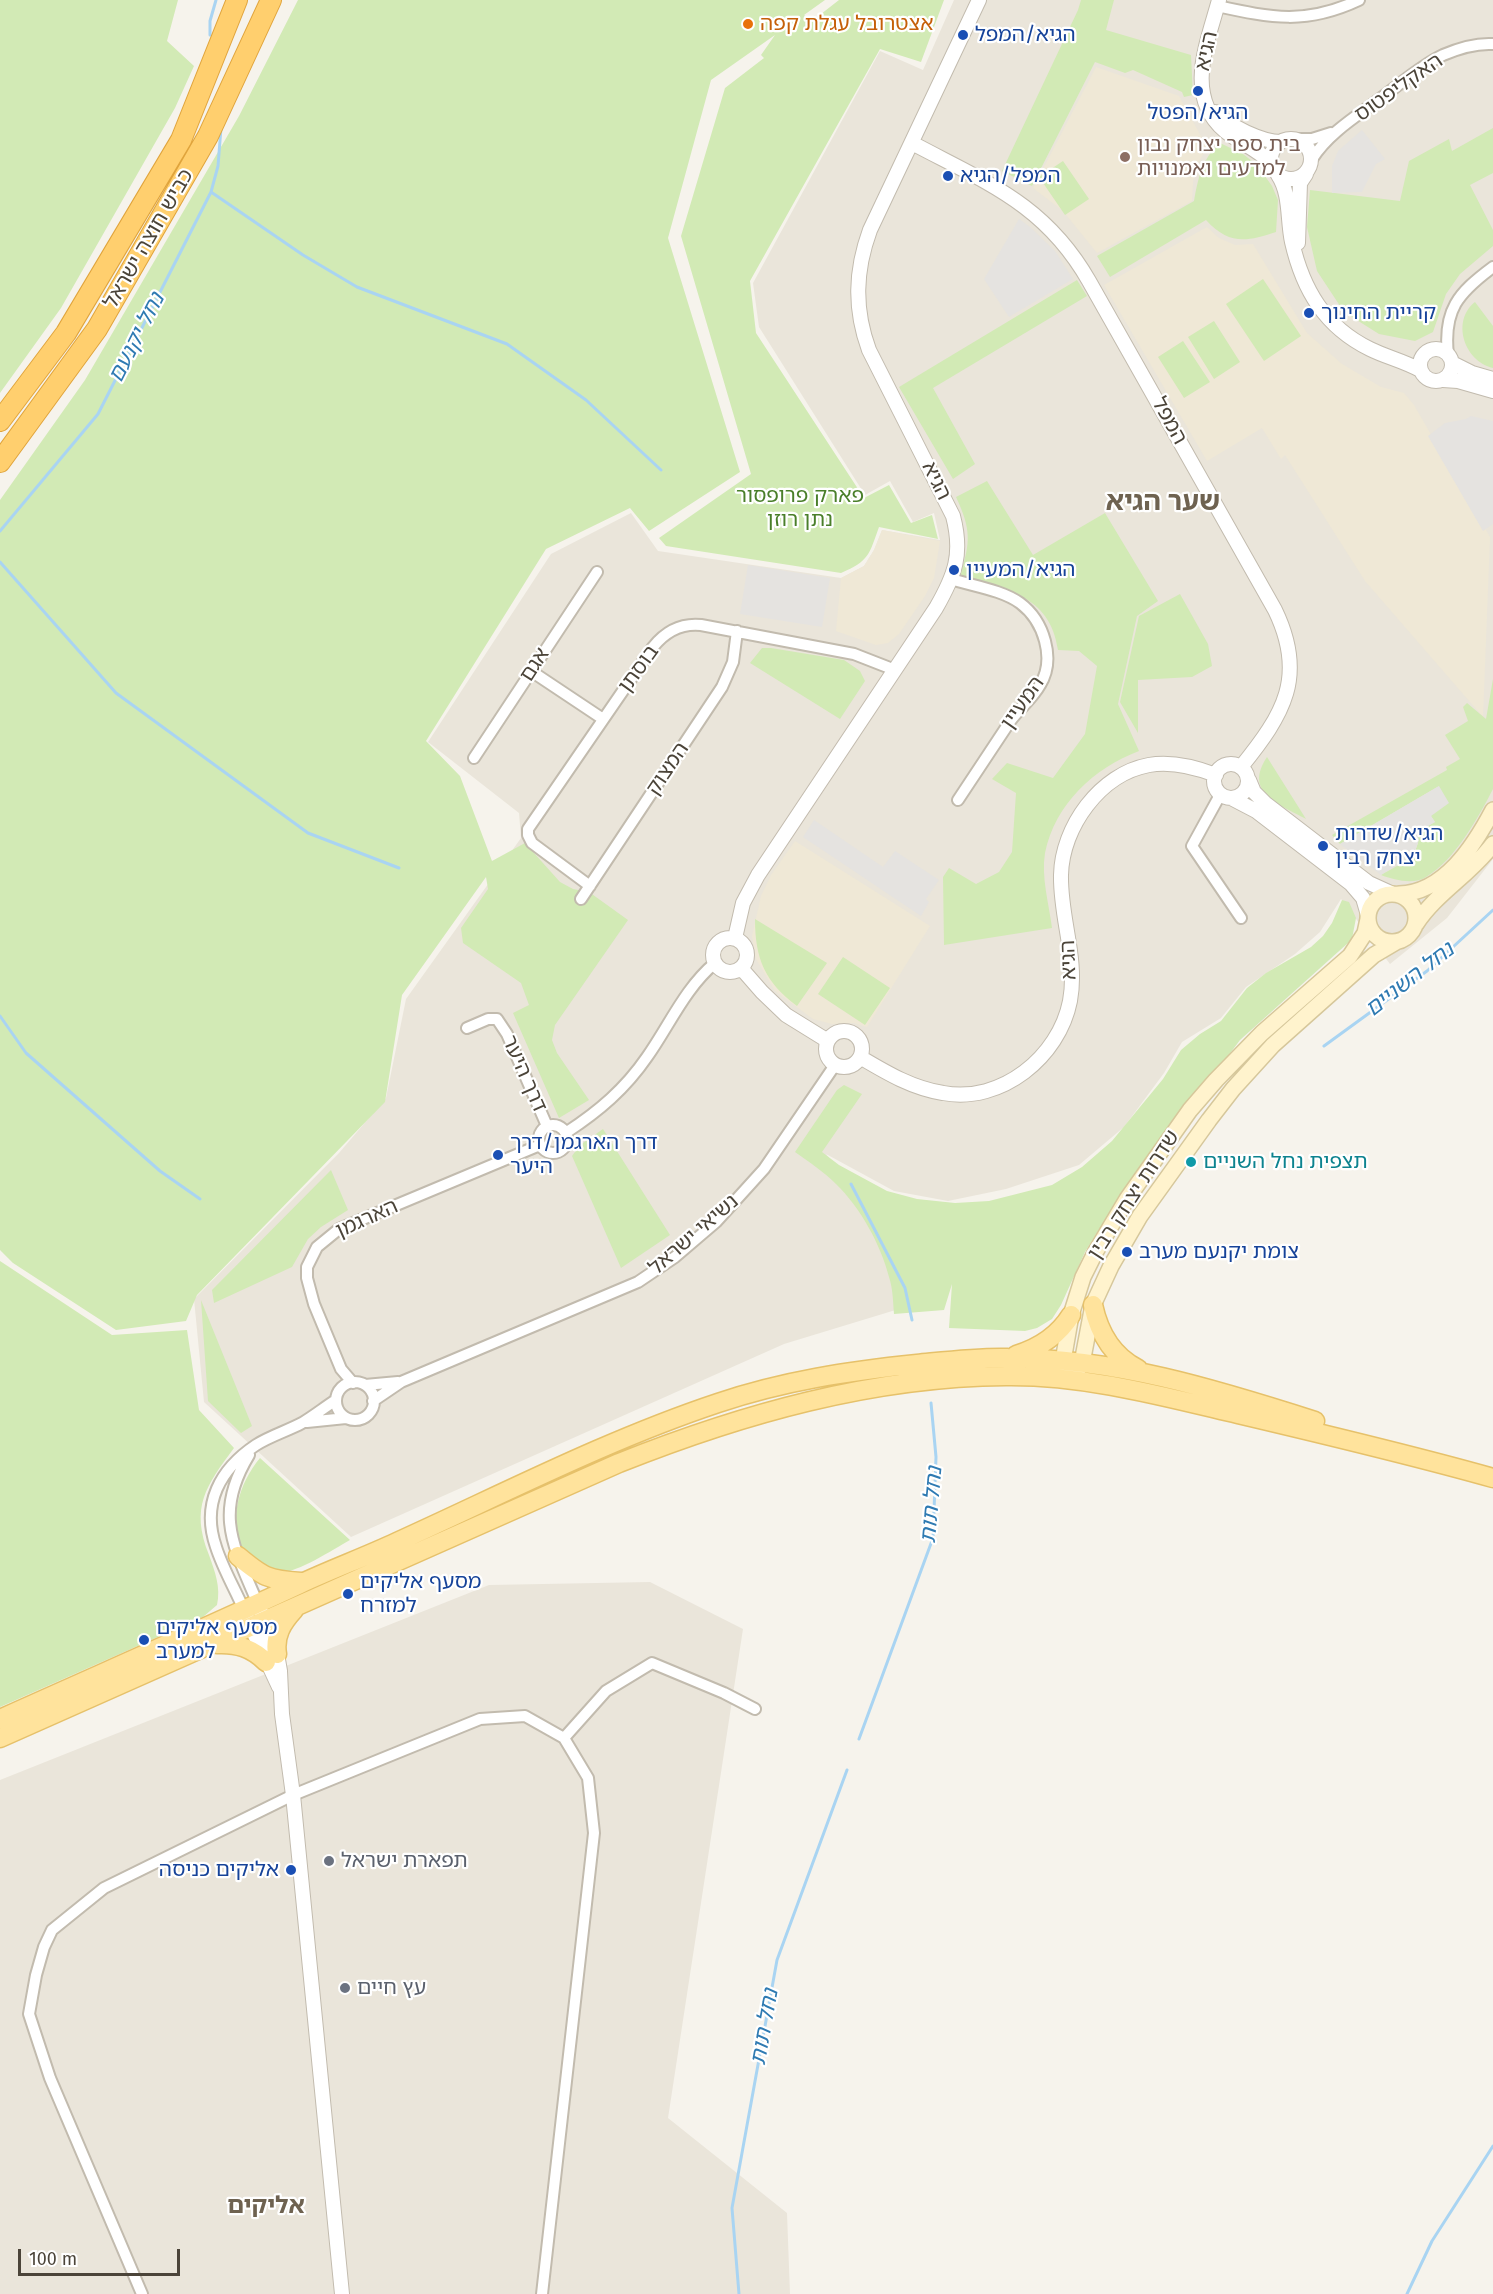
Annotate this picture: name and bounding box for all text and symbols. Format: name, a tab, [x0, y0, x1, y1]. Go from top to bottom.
place label: אצטרובל עגלת קפה	[760, 11, 933, 37]
marker: אצטרובל עגלת קפה	[741, 17, 755, 31]
place label: הגיא/המפל	[975, 22, 1076, 48]
marker: הגיא/המפל	[956, 28, 970, 42]
street label: הגיא	[1191, 29, 1223, 73]
street label: האקליפטוס	[1350, 49, 1448, 127]
marker: הגיא/הפטל	[1191, 84, 1205, 98]
place label: הגיא/הפטל	[1148, 100, 1248, 126]
place label: בית ספר יצחק נבון למדעים ואמנויות	[1137, 132, 1301, 182]
marker: בית ספר יצחק נבון למדעים ואמנויות	[1118, 150, 1132, 164]
place label: המפל/הגיא	[960, 163, 1061, 189]
street label: כביש חוצה ישראל	[99, 165, 199, 313]
marker: המפל/הגיא	[941, 169, 955, 183]
water label: נחל יקנעם	[103, 289, 171, 387]
place label: קריית החינוך	[1321, 300, 1436, 326]
marker: קריית החינוך	[1302, 306, 1316, 320]
street label: המפל	[1146, 393, 1192, 449]
street label: הגיא	[916, 458, 956, 504]
park label: פארק פרופסור נתן רוזן	[736, 483, 864, 533]
district label: שער הגיא	[1106, 486, 1220, 518]
place label: הגיא/המעיין	[966, 557, 1076, 583]
marker: הגיא/המעיין	[947, 563, 961, 577]
street label: בוסתן	[613, 640, 665, 698]
street label: אגם	[515, 643, 555, 687]
street label: המעיין	[996, 672, 1050, 734]
street label: המצוק	[641, 738, 695, 800]
place label: הגיא/שדרות יצחק רבין	[1335, 821, 1443, 871]
marker: הגיא/שדרות יצחק רבין	[1316, 839, 1330, 853]
water label: נחל השניים	[1360, 937, 1460, 1023]
street label: הגיא	[1056, 940, 1082, 980]
street label: דרך היער	[496, 1032, 552, 1116]
street label: שדרות יצחק רבין	[1083, 1126, 1185, 1264]
place label: דרך הארגמן/דרך היער	[510, 1130, 658, 1180]
marker: דרך הארגמן/דרך היער	[491, 1148, 505, 1162]
place label: תצפית נחל השניים	[1203, 1149, 1368, 1175]
marker: תצפית נחל השניים	[1184, 1155, 1198, 1169]
street label: נשיאי ישראל	[644, 1189, 744, 1281]
street label: הארגמן	[332, 1194, 402, 1244]
place label: צומת יקנעם מערב	[1139, 1239, 1299, 1265]
marker: צומת יקנעם מערב	[1120, 1245, 1134, 1259]
water label: נחל תות	[916, 1466, 948, 1544]
place label: מסעף אליקים למזרח	[360, 1569, 481, 1619]
marker: מסעף אליקים למזרח	[341, 1587, 355, 1601]
place label: מסעף אליקים למערב	[156, 1615, 277, 1665]
marker: מסעף אליקים למערב	[137, 1633, 151, 1647]
place label: תפארת ישראל	[341, 1848, 468, 1874]
marker: תפארת ישראל	[322, 1854, 336, 1868]
place label: אליקים כניסה	[159, 1857, 279, 1883]
marker: אליקים כניסה	[284, 1863, 298, 1877]
place label: עץ חיים	[357, 1975, 426, 2001]
marker: עץ חיים	[338, 1981, 352, 1995]
water label: נחל תות	[745, 1987, 785, 2067]
district label: אליקים	[227, 2192, 305, 2220]
scale bar	[21, 2237, 183, 2275]
text: 100 m	[29, 2248, 77, 2270]

